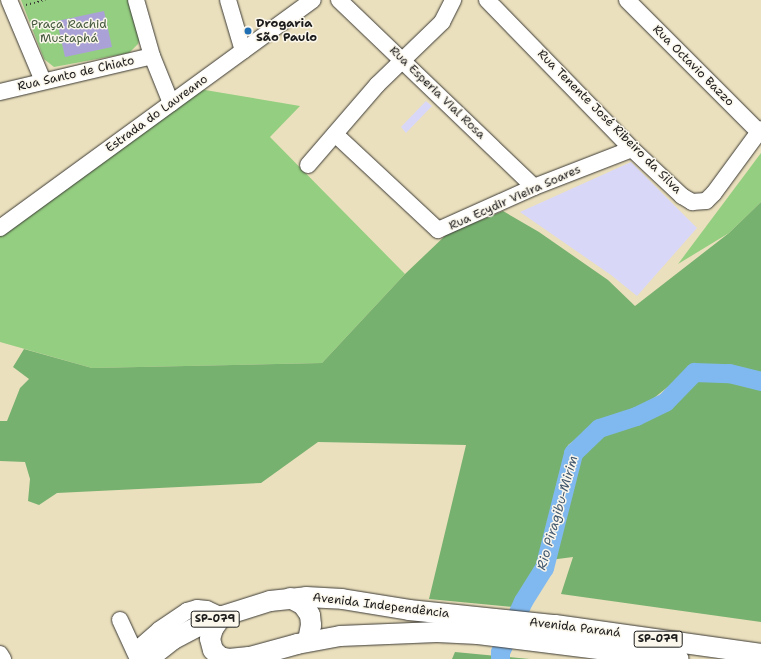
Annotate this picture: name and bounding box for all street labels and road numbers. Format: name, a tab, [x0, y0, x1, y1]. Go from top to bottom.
street label: Rua Octavio Bazzo	[649, 22, 737, 110]
street label: Rua Esperia Vial Rosa	[386, 44, 488, 142]
street label: Rua Tenente José Ribeiro da Silva	[534, 47, 684, 197]
street label: Rua Santo de Chiato	[16, 54, 136, 94]
street label: Estrada do Laureano	[103, 72, 211, 156]
street label: Rua Ecydir Vieira Soares	[447, 162, 583, 234]
street label: Avenida Independência	[312, 590, 450, 622]
road number: SP-079	[190, 610, 240, 628]
street label: Avenida Paraná	[529, 615, 621, 641]
road number: SP-079	[633, 630, 683, 648]

